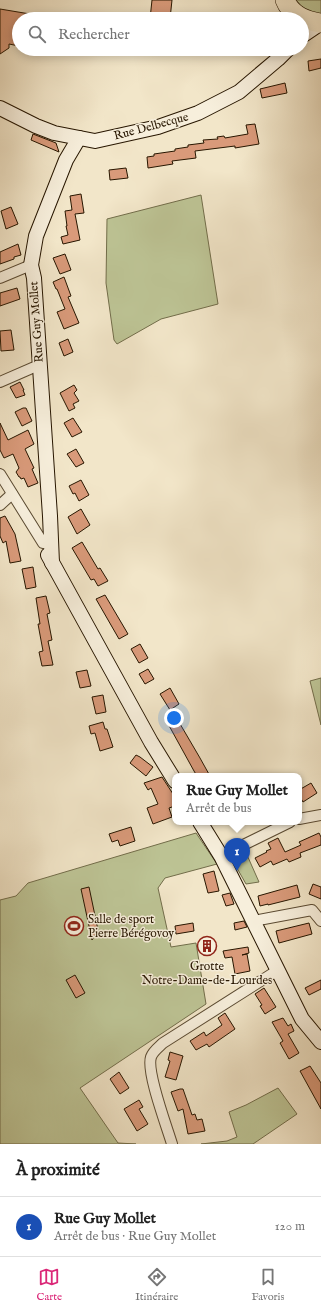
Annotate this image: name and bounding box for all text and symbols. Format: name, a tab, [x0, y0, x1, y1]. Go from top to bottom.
search box	[12, 12, 309, 56]
icon: search	[26, 23, 48, 45]
text: Rechercher	[58, 25, 130, 44]
street label: Rue Delbecque	[112, 109, 191, 145]
street label: Rue Guy Mollet	[26, 281, 47, 363]
your location	[164, 708, 184, 728]
popup	[172, 773, 302, 825]
text: Rue Guy Mollet	[186, 781, 288, 800]
text: Arrêt de bus	[186, 800, 252, 817]
pin: 1	[224, 838, 250, 871]
place label: Salle de sport Pierre Bérégovoy	[88, 912, 174, 941]
sports icon: Salle de sport Pierre Bérégovoy	[63, 915, 85, 937]
building icon: Grotte Notre-Dame-de-Lourdes	[196, 935, 218, 957]
place label: Grotte Notre-Dame-de-Lourdes	[142, 959, 272, 988]
text: À proximité	[16, 1160, 100, 1181]
text: Rue Guy Mollet	[54, 1209, 156, 1228]
text: 1	[27, 1218, 31, 1235]
text: 120 m	[275, 1218, 305, 1235]
text: Arrêt de bus · Rue Guy Mollet	[54, 1228, 216, 1245]
tab: Carte	[37, 1266, 62, 1304]
tab: Itinéraire	[135, 1266, 178, 1304]
tab: Favoris	[251, 1266, 284, 1304]

